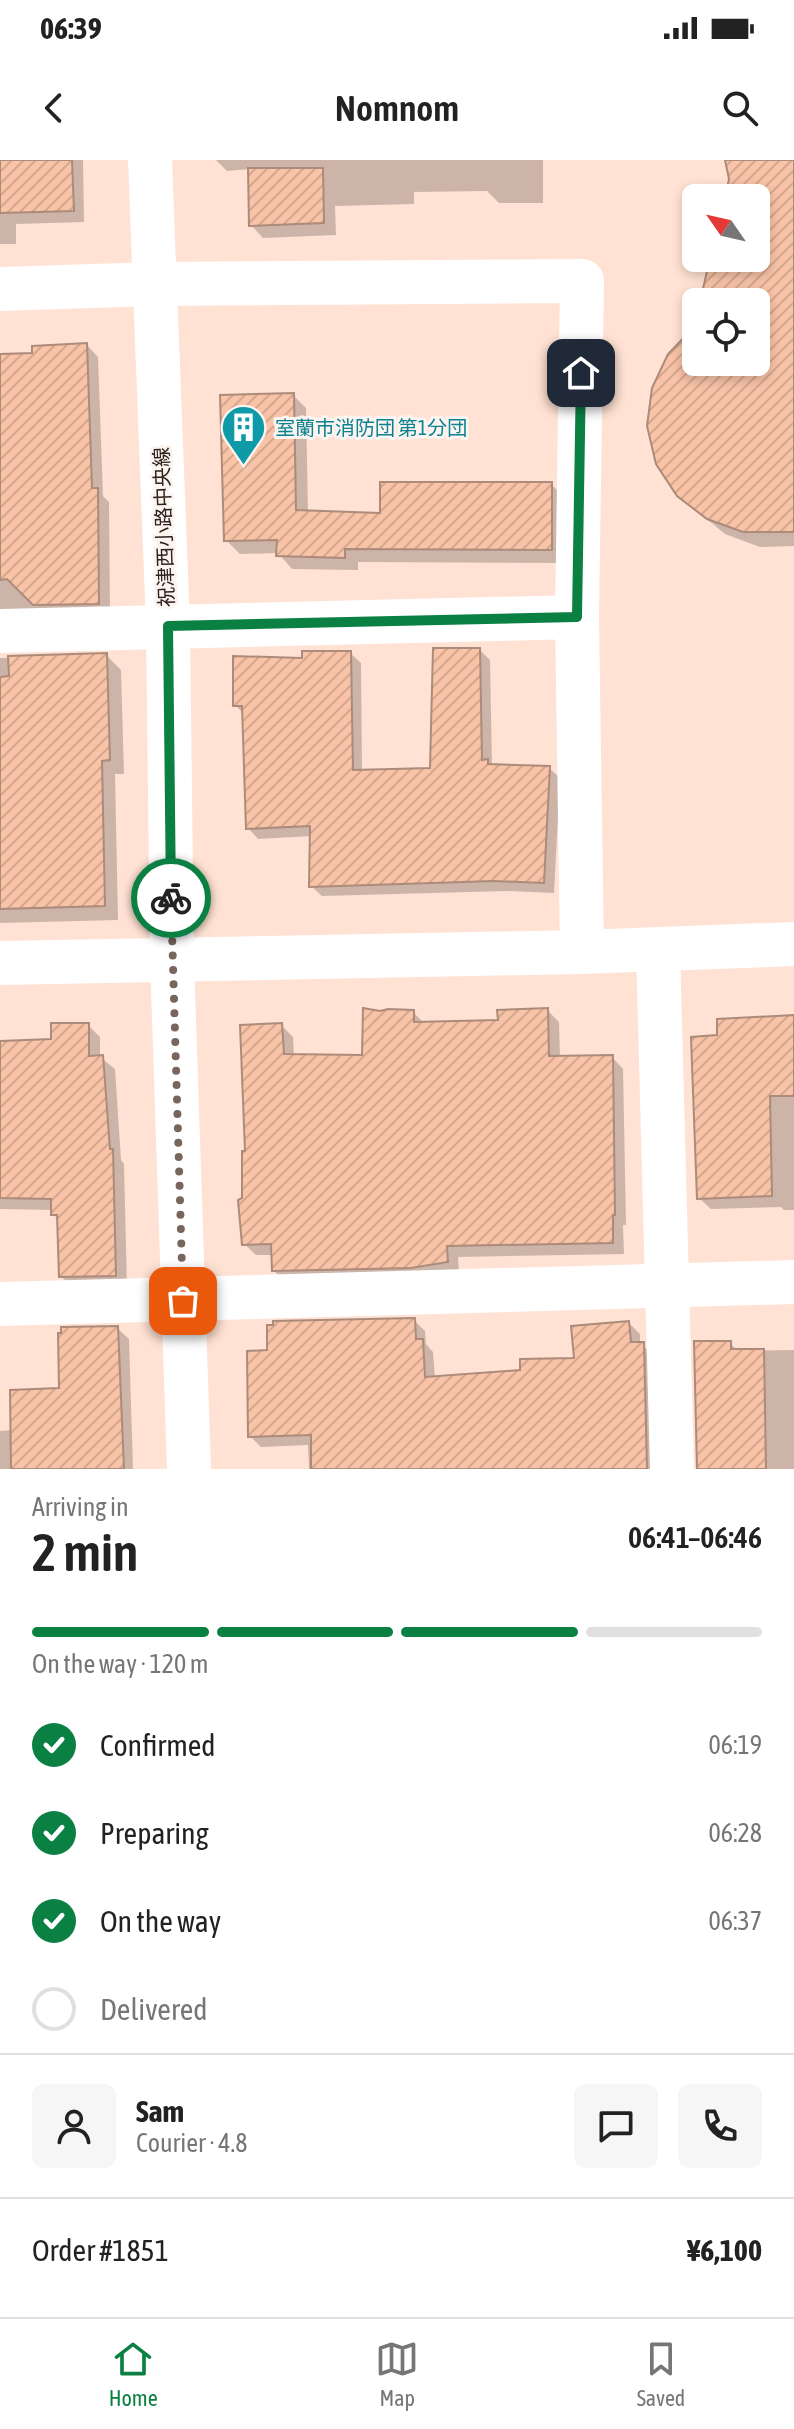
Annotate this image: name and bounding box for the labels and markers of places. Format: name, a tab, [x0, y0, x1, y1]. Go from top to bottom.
pin	[547, 339, 615, 407]
building icon: 室蘭市消防団 第1分団	[220, 404, 268, 467]
place label: 室蘭市消防団 第1分団	[275, 416, 467, 439]
pin	[149, 1267, 217, 1335]

